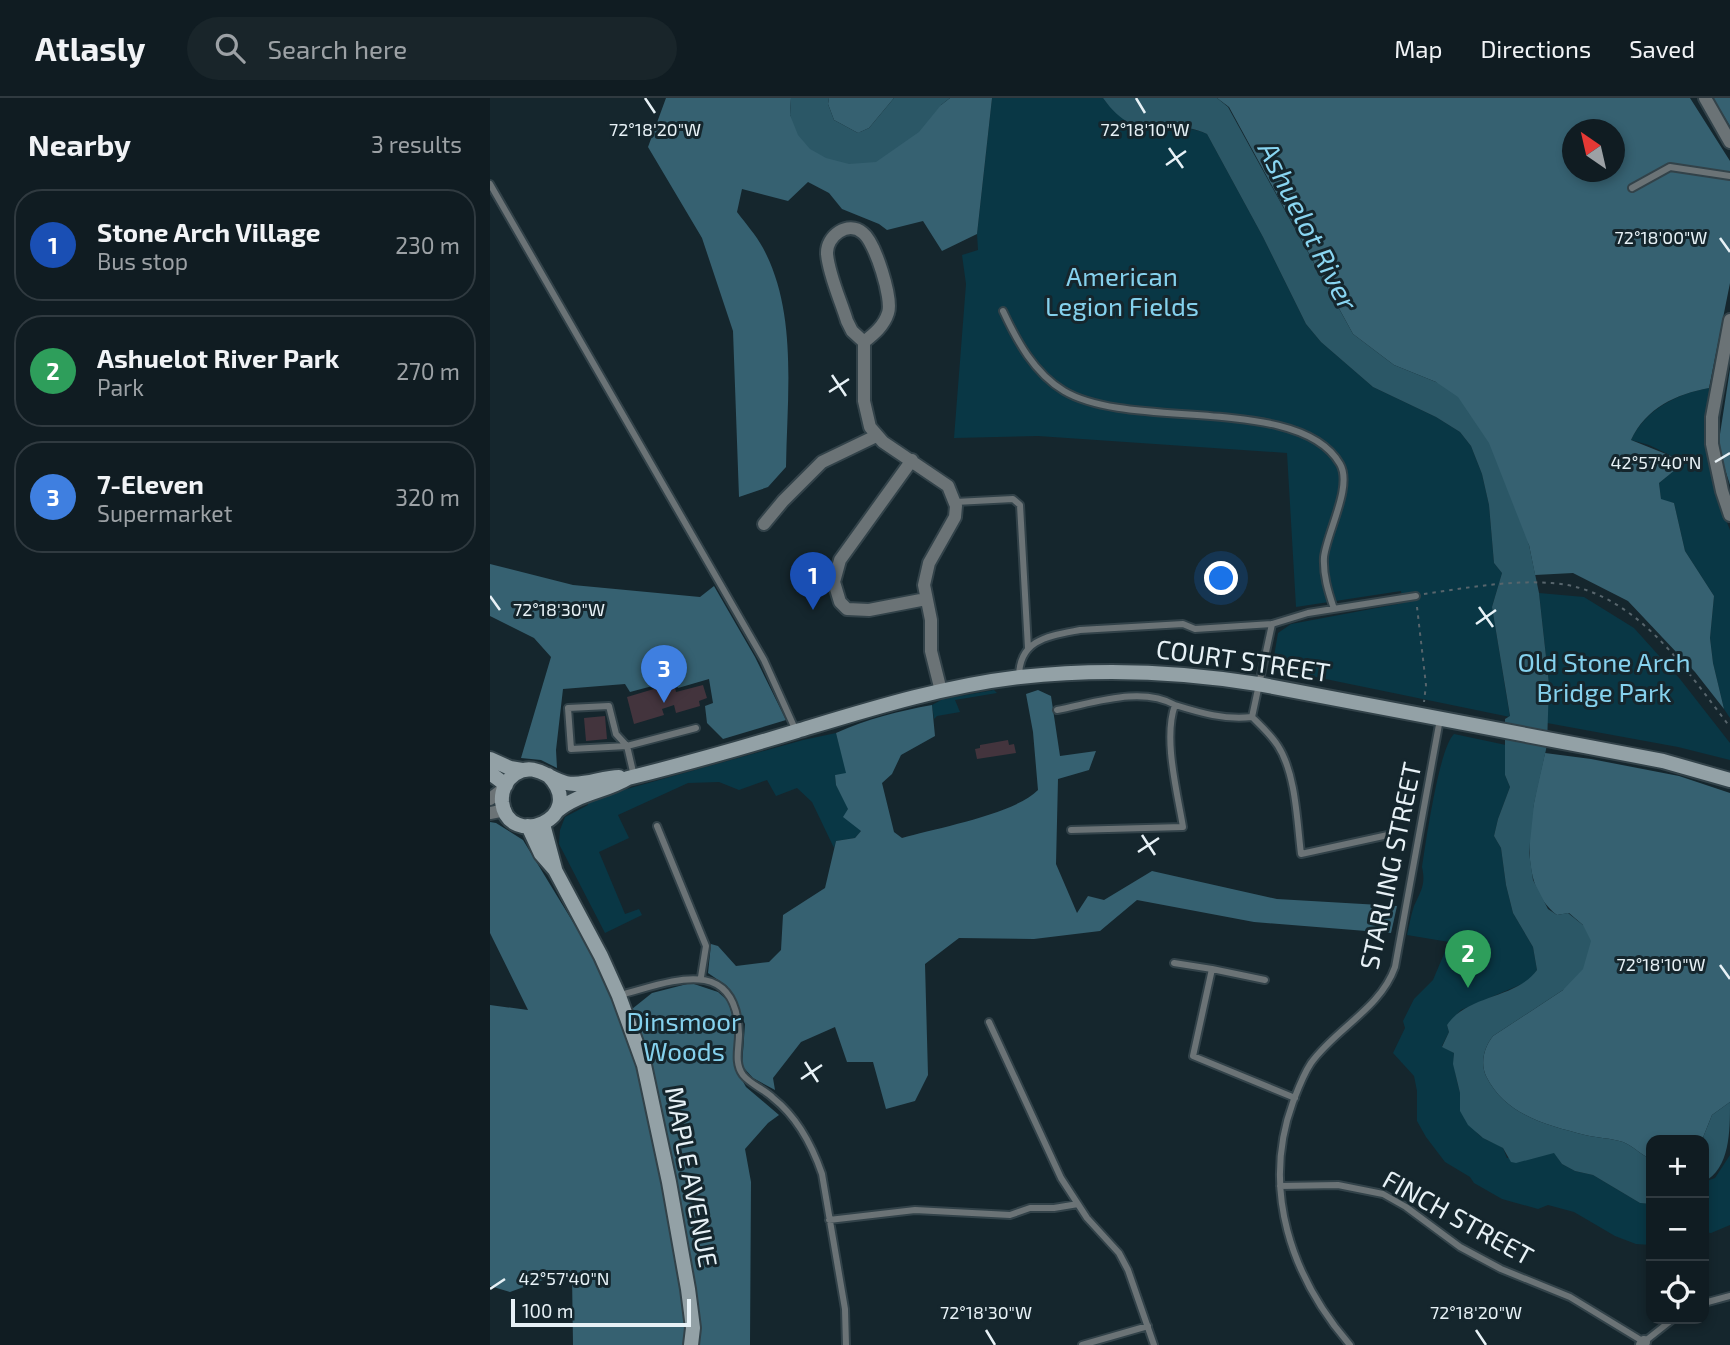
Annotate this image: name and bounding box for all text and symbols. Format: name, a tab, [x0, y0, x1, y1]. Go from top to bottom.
search box	[187, 17, 677, 80]
text: Atlasly	[35, 28, 145, 68]
icon: search	[211, 29, 249, 67]
text: Search here	[267, 33, 407, 64]
text: Map	[1394, 34, 1442, 63]
text: Directions	[1480, 34, 1591, 63]
text: Saved	[1629, 34, 1695, 63]
text: 72°18'20"W	[609, 118, 701, 140]
text: 72°18'10"W	[1100, 118, 1190, 140]
north arrow	[1562, 119, 1625, 182]
text: Nearby	[28, 126, 131, 162]
text: 3 results	[371, 130, 462, 158]
water label: Ashuelot River	[1251, 135, 1366, 316]
text: Stone Arch Village	[97, 216, 321, 247]
text: 72°18'00"W	[1615, 226, 1707, 248]
text: 1	[48, 231, 58, 259]
text: 230 m	[395, 231, 460, 259]
text: Bus stop	[97, 247, 188, 275]
park label: American Legion Fields	[1045, 260, 1199, 321]
text: Ashuelot River Park	[97, 342, 339, 373]
text: 2	[46, 357, 60, 385]
text: 270 m	[396, 357, 460, 385]
text: Park	[97, 373, 144, 401]
text: 42°57'40"N	[1611, 451, 1701, 473]
text: 7-Eleven	[97, 468, 204, 499]
text: 3	[46, 483, 60, 511]
text: 320 m	[395, 483, 460, 511]
text: Supermarket	[97, 499, 232, 527]
pin: 1	[790, 552, 836, 610]
your location	[1204, 561, 1238, 595]
text: 72°18'30"W	[513, 598, 605, 620]
street label: COURT STREET	[1154, 632, 1332, 687]
pin: 3	[641, 645, 687, 703]
park label: Old Stone Arch Bridge Park	[1517, 646, 1691, 707]
street label: STARLING STREET	[1352, 759, 1427, 972]
pin: 2	[1445, 930, 1491, 988]
text: 72°18'10"W	[1616, 953, 1706, 975]
park label: Dinsmoor Woods	[627, 1005, 741, 1066]
street label: MAPLE AVENUE	[660, 1084, 725, 1270]
map controls	[1646, 1135, 1709, 1324]
button: +	[1646, 1135, 1709, 1198]
street label: FINCH STREET	[1378, 1163, 1539, 1271]
button: −	[1646, 1198, 1709, 1261]
button: locate	[1646, 1261, 1709, 1324]
text: 42°57'40"N	[519, 1267, 609, 1289]
scale bar	[511, 1296, 691, 1328]
text: 100 m	[522, 1299, 573, 1322]
text: 72°18'30"W	[940, 1301, 1032, 1323]
text: 72°18'20"W	[1430, 1301, 1522, 1323]

